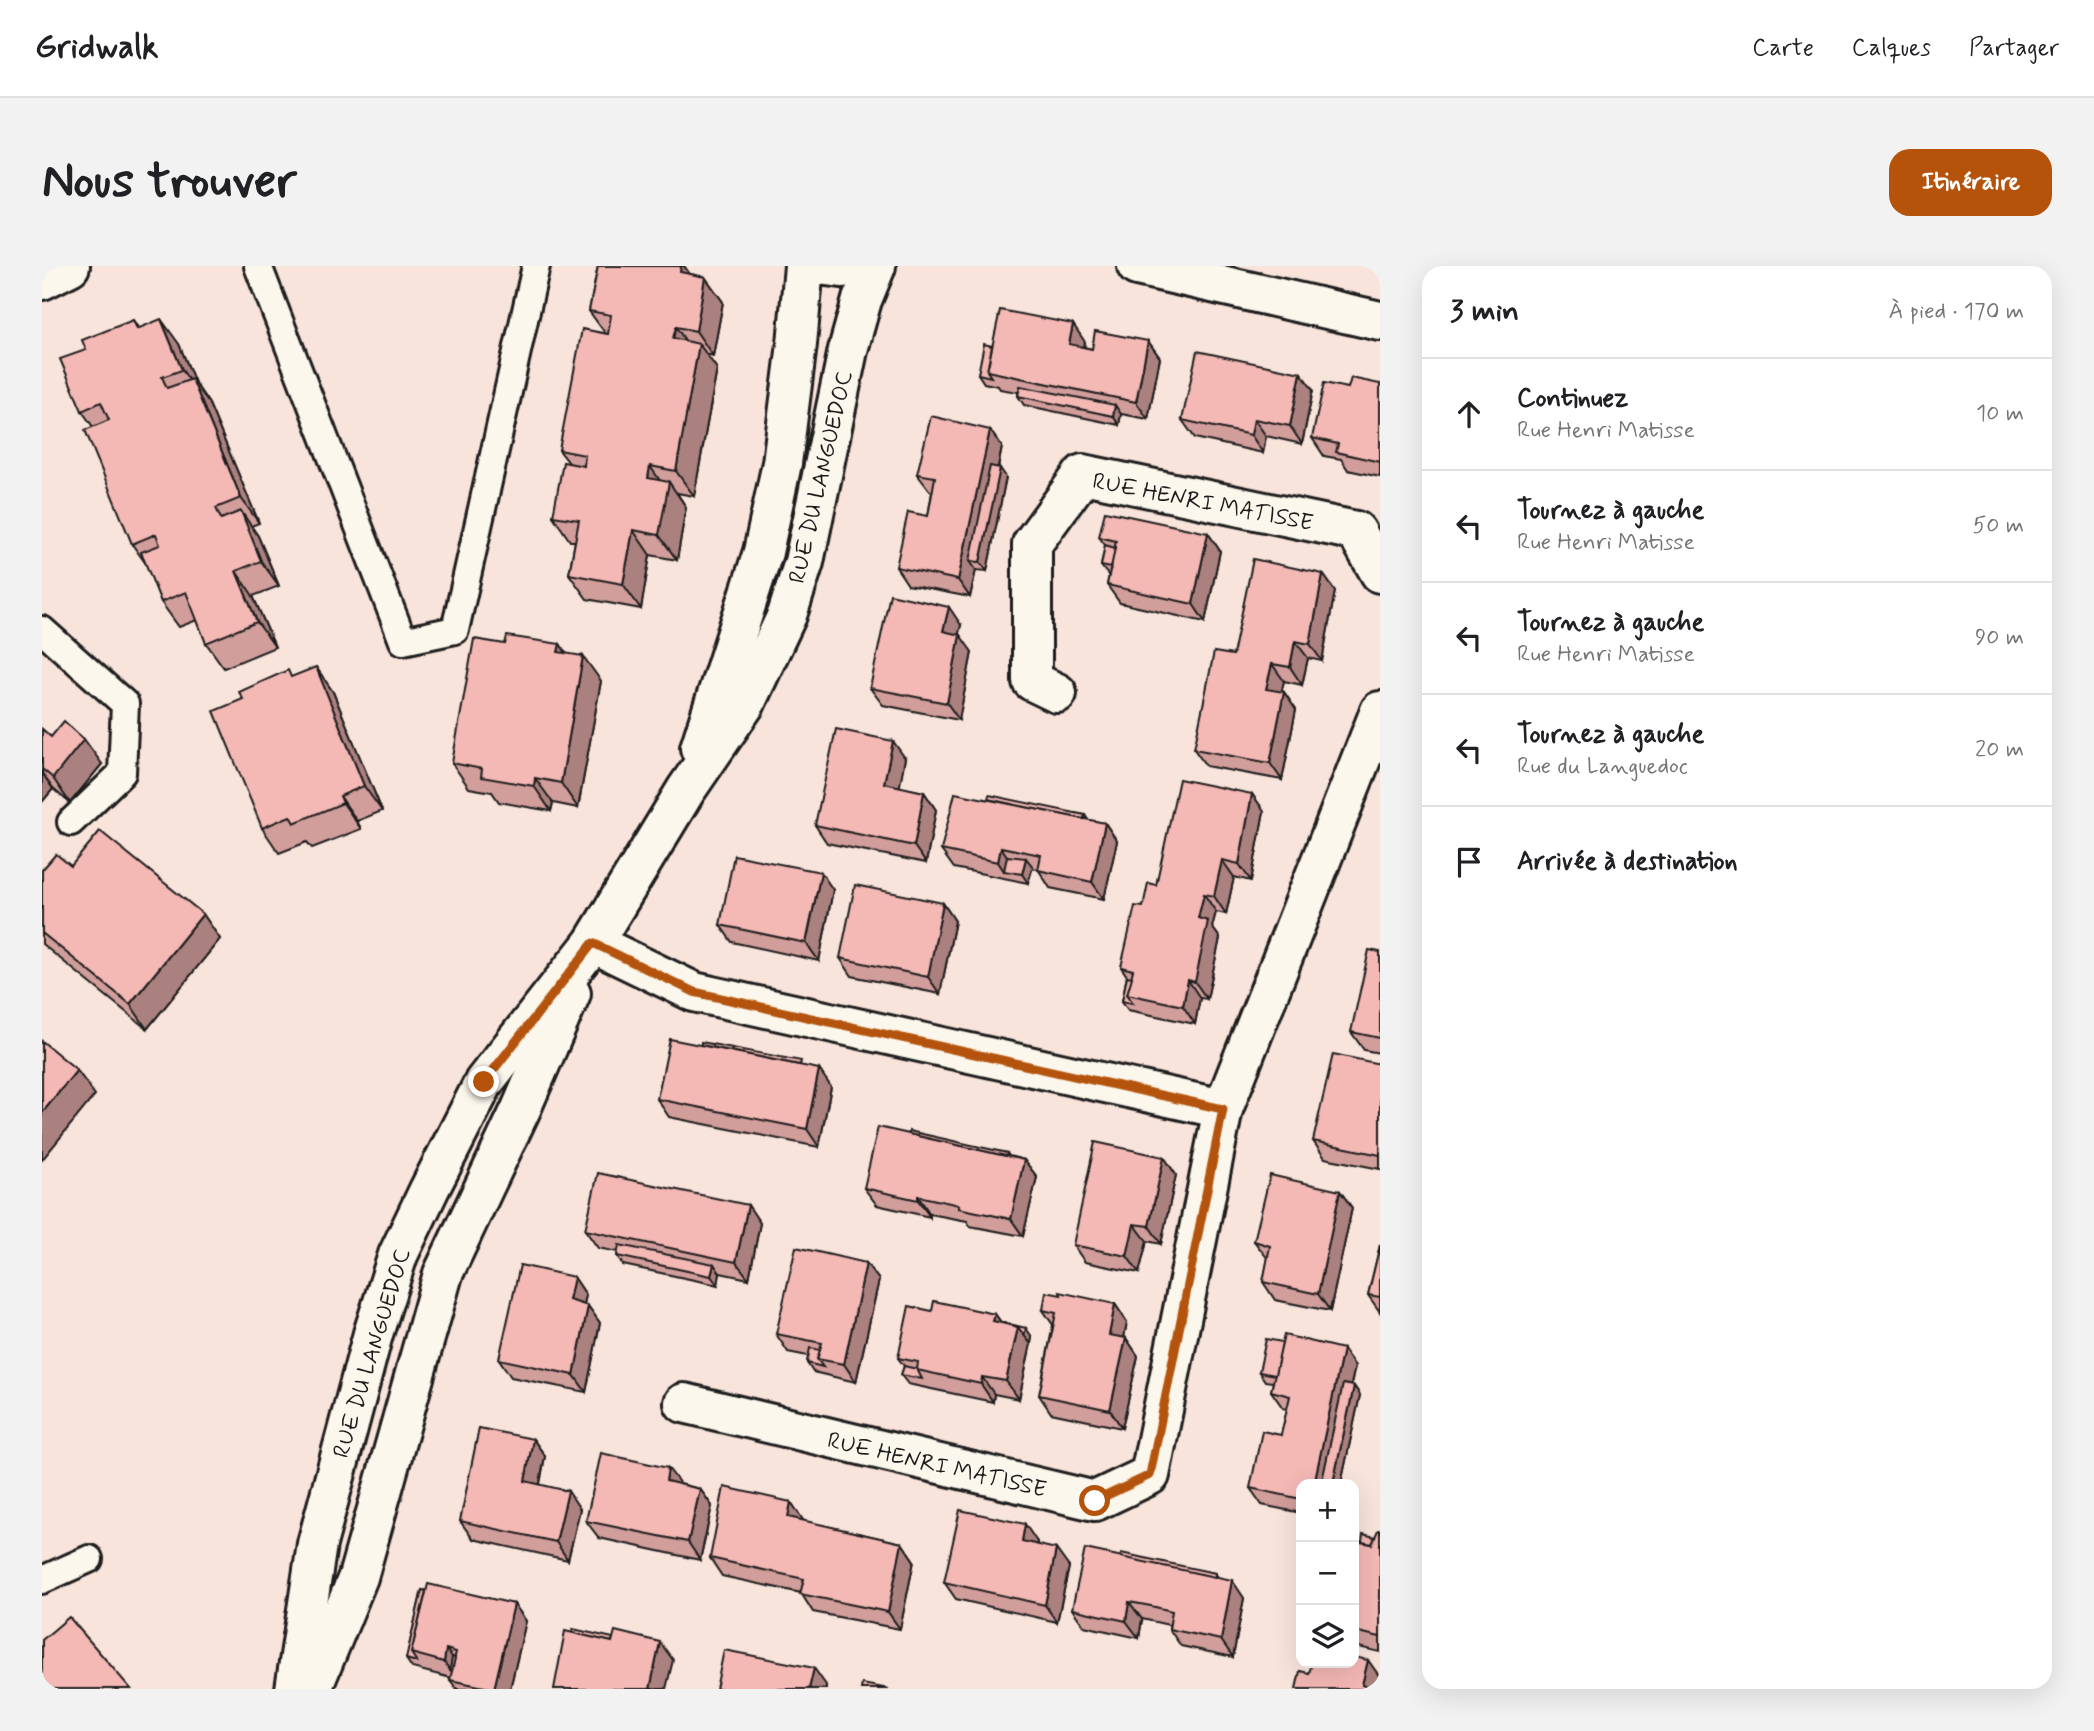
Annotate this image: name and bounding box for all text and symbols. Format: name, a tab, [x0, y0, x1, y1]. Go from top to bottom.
text: Gridwalk	[35, 26, 159, 70]
text: Carte	[1752, 33, 1814, 64]
text: Calques	[1852, 33, 1931, 64]
text: Partager	[1969, 33, 2059, 64]
button: Itinéraire	[1889, 149, 2052, 216]
text: Nous trouver	[42, 150, 297, 215]
text: 3 min	[1450, 292, 1519, 331]
text: À pied · 170 m	[1888, 297, 2024, 327]
street label: RUE DU LANGUEDOC	[783, 368, 861, 587]
text: Continuez	[1517, 382, 1628, 416]
icon: ahead	[1450, 395, 1488, 433]
text: 10 m	[1976, 399, 2024, 429]
text: Rue Henri Matisse	[1517, 416, 1695, 446]
street label: RUE HENRI MATISSE	[1090, 467, 1315, 539]
text: Tournez à gauche	[1517, 494, 1704, 528]
icon: left	[1450, 507, 1488, 545]
text: 50 m	[1973, 511, 2024, 541]
text: Rue Henri Matisse	[1517, 528, 1695, 558]
text: Tournez à gauche	[1517, 606, 1704, 640]
icon: left	[1450, 619, 1488, 657]
text: 90 m	[1975, 623, 2024, 653]
text: Rue Henri Matisse	[1517, 640, 1695, 670]
text: Tournez à gauche	[1517, 718, 1704, 752]
icon: left	[1450, 731, 1488, 769]
text: 20 m	[1975, 735, 2024, 765]
text: Rue du Languedoc	[1517, 752, 1688, 782]
icon: arrive	[1450, 843, 1488, 881]
text: Arrivée à destination	[1517, 845, 1738, 879]
route end	[468, 1066, 499, 1097]
street label: RUE DU LANGUEDOC	[327, 1245, 419, 1462]
street label: RUE HENRI MATISSE	[824, 1426, 1049, 1506]
map controls	[1296, 1479, 1359, 1668]
button: +	[1296, 1479, 1359, 1542]
route start	[1079, 1485, 1110, 1516]
button: −	[1296, 1542, 1359, 1605]
button: layers	[1296, 1605, 1359, 1668]

